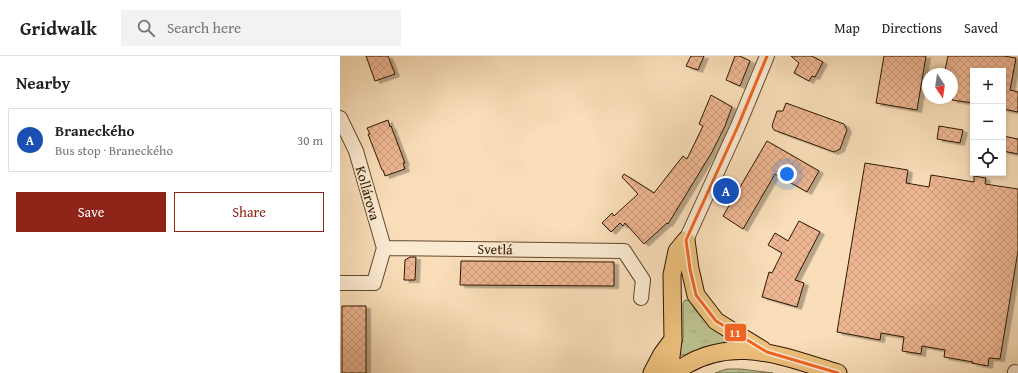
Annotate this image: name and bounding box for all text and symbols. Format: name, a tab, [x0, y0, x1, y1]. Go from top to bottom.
search box	[121, 10, 401, 46]
text: Gridwalk	[20, 14, 97, 42]
icon: search	[135, 17, 157, 39]
text: Search here	[167, 17, 241, 38]
text: Map	[834, 18, 860, 38]
text: Directions	[882, 18, 942, 38]
text: Saved	[964, 18, 998, 38]
north arrow	[922, 68, 958, 104]
map controls	[970, 68, 1006, 176]
button: +	[970, 68, 1006, 104]
text: Nearby	[16, 70, 70, 95]
button: −	[970, 104, 1006, 140]
text: Braneckého	[55, 120, 134, 141]
text: A	[26, 131, 34, 150]
text: 30 m	[297, 131, 323, 150]
button: locate	[970, 140, 1006, 176]
text: Bus stop · Braneckého	[55, 141, 173, 160]
street label: Kollárova	[351, 164, 385, 223]
your location	[777, 164, 797, 184]
pin: A	[713, 176, 739, 206]
button: Save	[16, 192, 166, 232]
button: Share	[174, 192, 324, 232]
street label: Svetlá	[477, 239, 513, 259]
line badge: 11	[724, 323, 747, 342]
text: 11	[729, 325, 741, 341]

